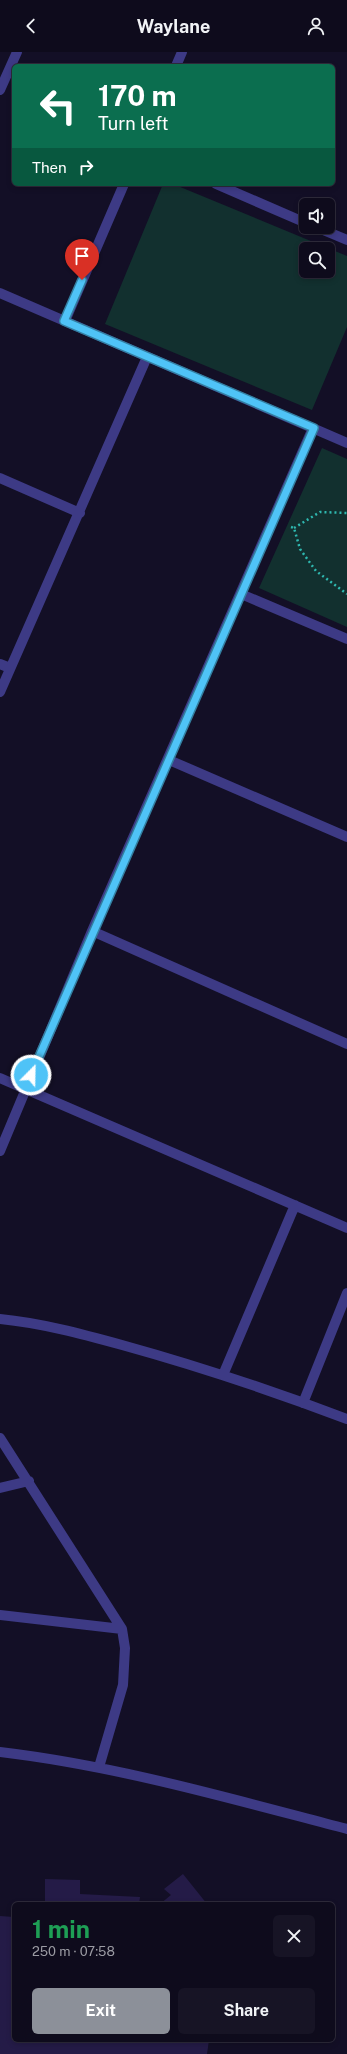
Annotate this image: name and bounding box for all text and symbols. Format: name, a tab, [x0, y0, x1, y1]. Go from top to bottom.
icon: back	[20, 15, 42, 37]
icon: person	[305, 15, 327, 37]
text: Waylane	[137, 16, 210, 37]
text: 170 m	[98, 79, 177, 112]
icon: left	[32, 80, 84, 132]
text: Turn left	[98, 113, 168, 134]
icon: right	[75, 156, 97, 178]
text: Then	[32, 159, 67, 176]
map controls	[299, 198, 335, 278]
button: sound	[299, 198, 335, 234]
pin	[65, 239, 99, 280]
button: search	[299, 242, 335, 278]
icon: arrive	[71, 245, 93, 267]
position arrow	[10, 1054, 52, 1096]
text: 1 min	[32, 1915, 90, 1943]
button: close	[273, 1915, 315, 1957]
text: 250 m · 07:58	[32, 1944, 115, 1959]
button: Exit	[32, 1988, 170, 2034]
button: Share	[178, 1988, 315, 2034]

